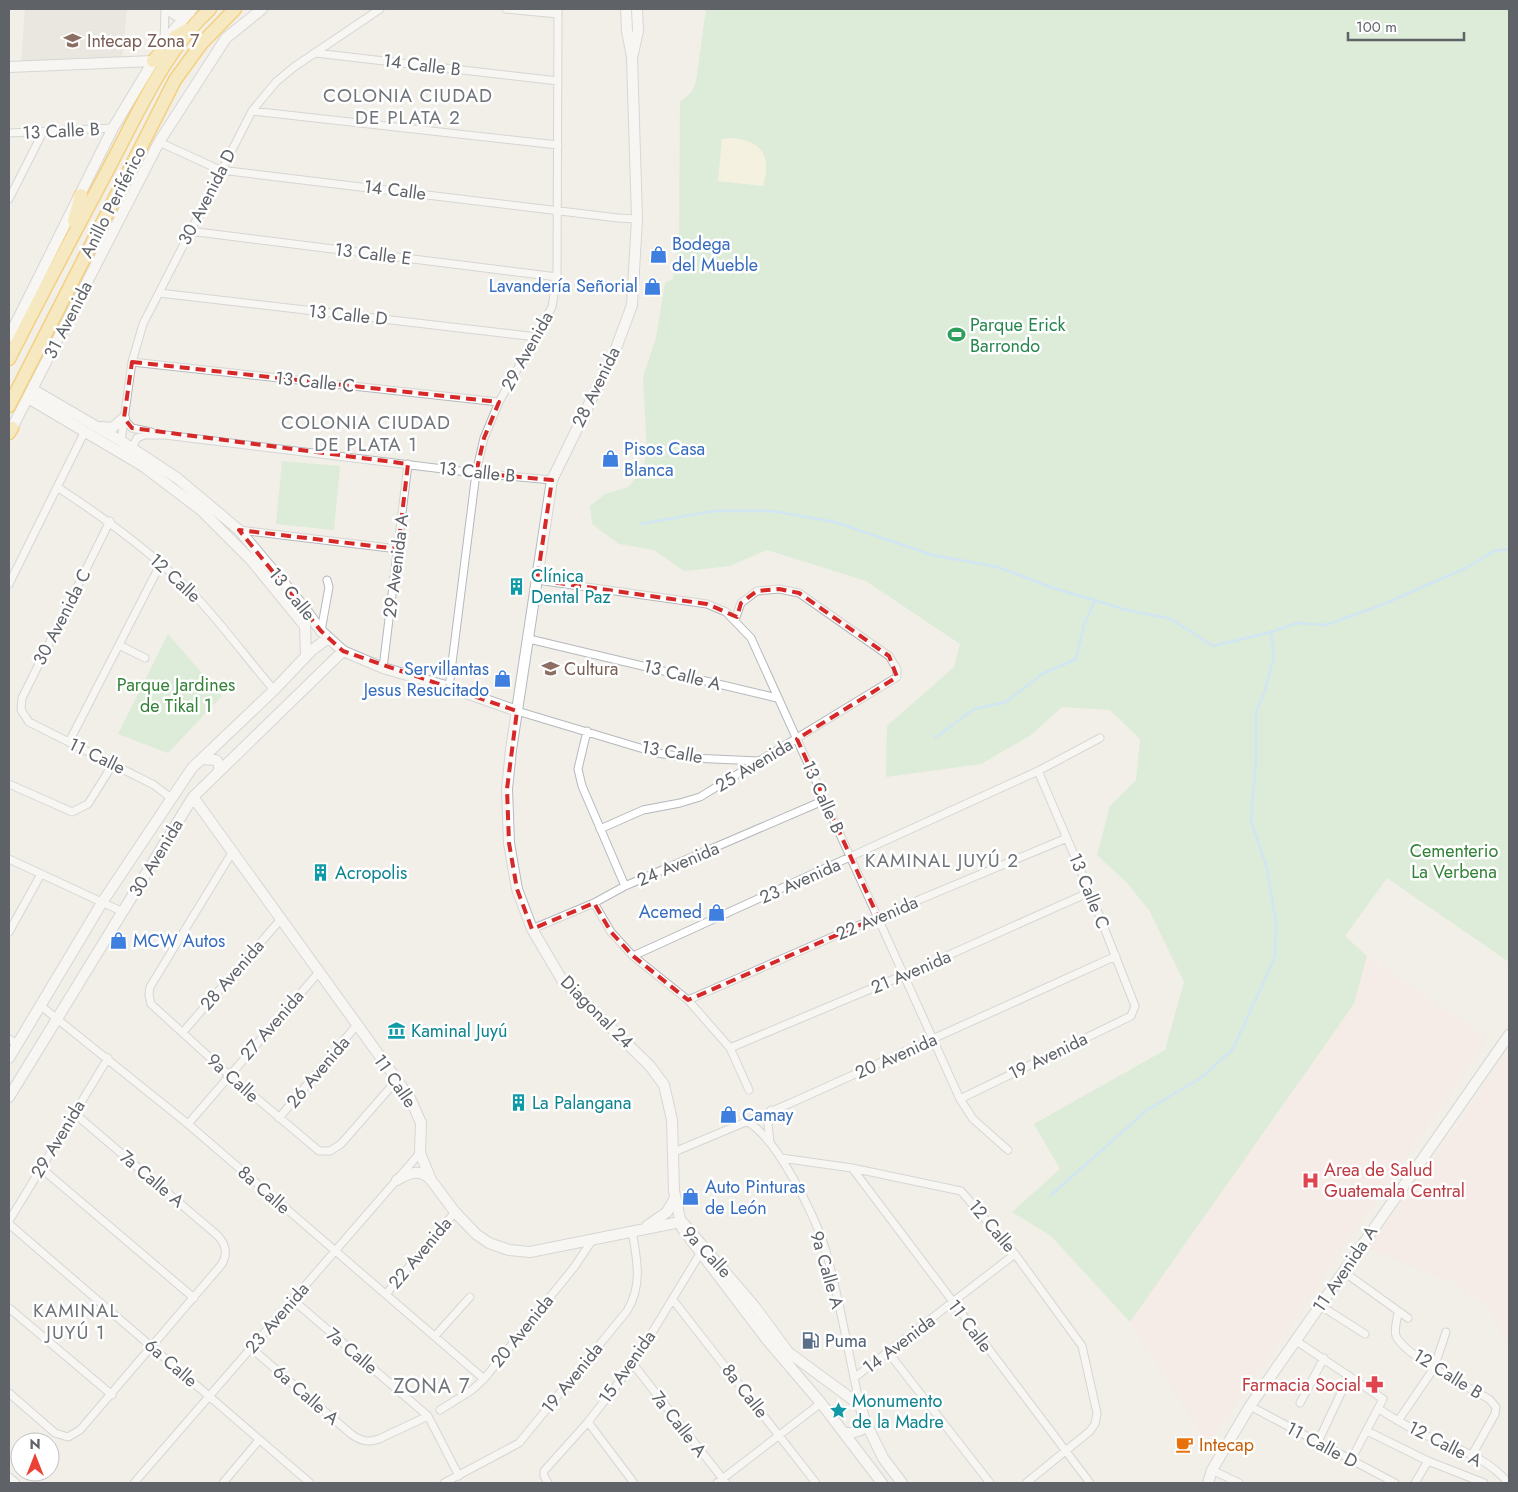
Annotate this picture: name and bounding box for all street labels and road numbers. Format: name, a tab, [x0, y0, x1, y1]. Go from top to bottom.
street label: 14 Calle B	[382, 47, 462, 83]
street label: 13 Calle B	[22, 116, 100, 146]
street label: Anillo Periférico	[74, 141, 153, 263]
street label: 30 Avenida D	[172, 144, 242, 250]
street label: 14 Calle	[362, 173, 428, 207]
street label: 13 Calle E	[333, 236, 413, 272]
street label: 31 Avenida	[37, 277, 99, 363]
street label: 13 Calle D	[307, 298, 389, 332]
street label: 29 Avenida	[495, 307, 559, 395]
street label: 28 Avenida	[565, 342, 627, 432]
street label: 13 Calle C	[274, 365, 356, 399]
street label: 13 Calle B	[437, 455, 517, 489]
street label: 29 Avenida A	[377, 513, 415, 619]
street label: 12 Calle	[143, 547, 207, 609]
street label: 13 Calle	[262, 562, 322, 626]
street label: 30 Avenida C	[27, 564, 97, 670]
street label: 13 Calle A	[640, 653, 724, 697]
street label: 11 Calle	[64, 731, 130, 781]
street label: 25 Avenida	[710, 732, 798, 798]
street label: 13 Calle	[639, 734, 705, 770]
street label: 13 Calle B	[795, 756, 851, 838]
street label: 30 Avenida	[122, 814, 190, 902]
street label: 24 Avenida	[633, 835, 723, 893]
street label: 13 Calle C	[1062, 849, 1116, 933]
street label: 23 Avenida	[755, 852, 845, 910]
street label: 22 Avenida	[832, 889, 922, 947]
street label: 28 Avenida	[194, 934, 270, 1016]
street label: 21 Avenida	[867, 943, 955, 1001]
street label: Diagonal 24	[555, 970, 639, 1054]
street label: 27 Avenida	[234, 984, 310, 1066]
street label: 20 Avenida	[851, 1026, 941, 1086]
street label: 19 Avenida	[1004, 1026, 1092, 1086]
street label: 26 Avenida	[280, 1030, 356, 1114]
street label: 9a Calle	[201, 1047, 265, 1109]
street label: 11 Calle	[367, 1049, 423, 1113]
street label: 29 Avenida	[24, 1095, 92, 1183]
street label: 7a Calle A	[114, 1144, 190, 1214]
street label: 8a Calle	[232, 1160, 296, 1220]
street label: 12 Calle	[962, 1194, 1022, 1258]
street label: 22 Avenida	[382, 1211, 458, 1295]
street label: 9a Calle	[676, 1220, 738, 1284]
street label: 11 Avenida A	[1306, 1220, 1384, 1318]
street label: 9a Calle A	[804, 1228, 851, 1312]
street label: 23 Avenida	[239, 1277, 315, 1359]
street label: 20 Avenida	[484, 1289, 560, 1373]
street label: 11 Calle	[942, 1294, 998, 1358]
street label: 14 Avenida	[857, 1308, 941, 1380]
street label: 7a Calle	[321, 1322, 383, 1380]
street label: 15 Avenida	[592, 1325, 662, 1409]
street label: 6a Calle	[139, 1333, 203, 1393]
street label: 19 Avenida	[535, 1337, 609, 1419]
street label: 12 Calle B	[1408, 1342, 1488, 1406]
street label: 8a Calle	[716, 1358, 774, 1424]
street label: 6a Calle A	[267, 1359, 345, 1431]
street label: 7a Calle A	[645, 1385, 713, 1463]
street label: 12 Calle A	[1404, 1414, 1486, 1474]
street label: 11 Calle D	[1282, 1415, 1362, 1475]

